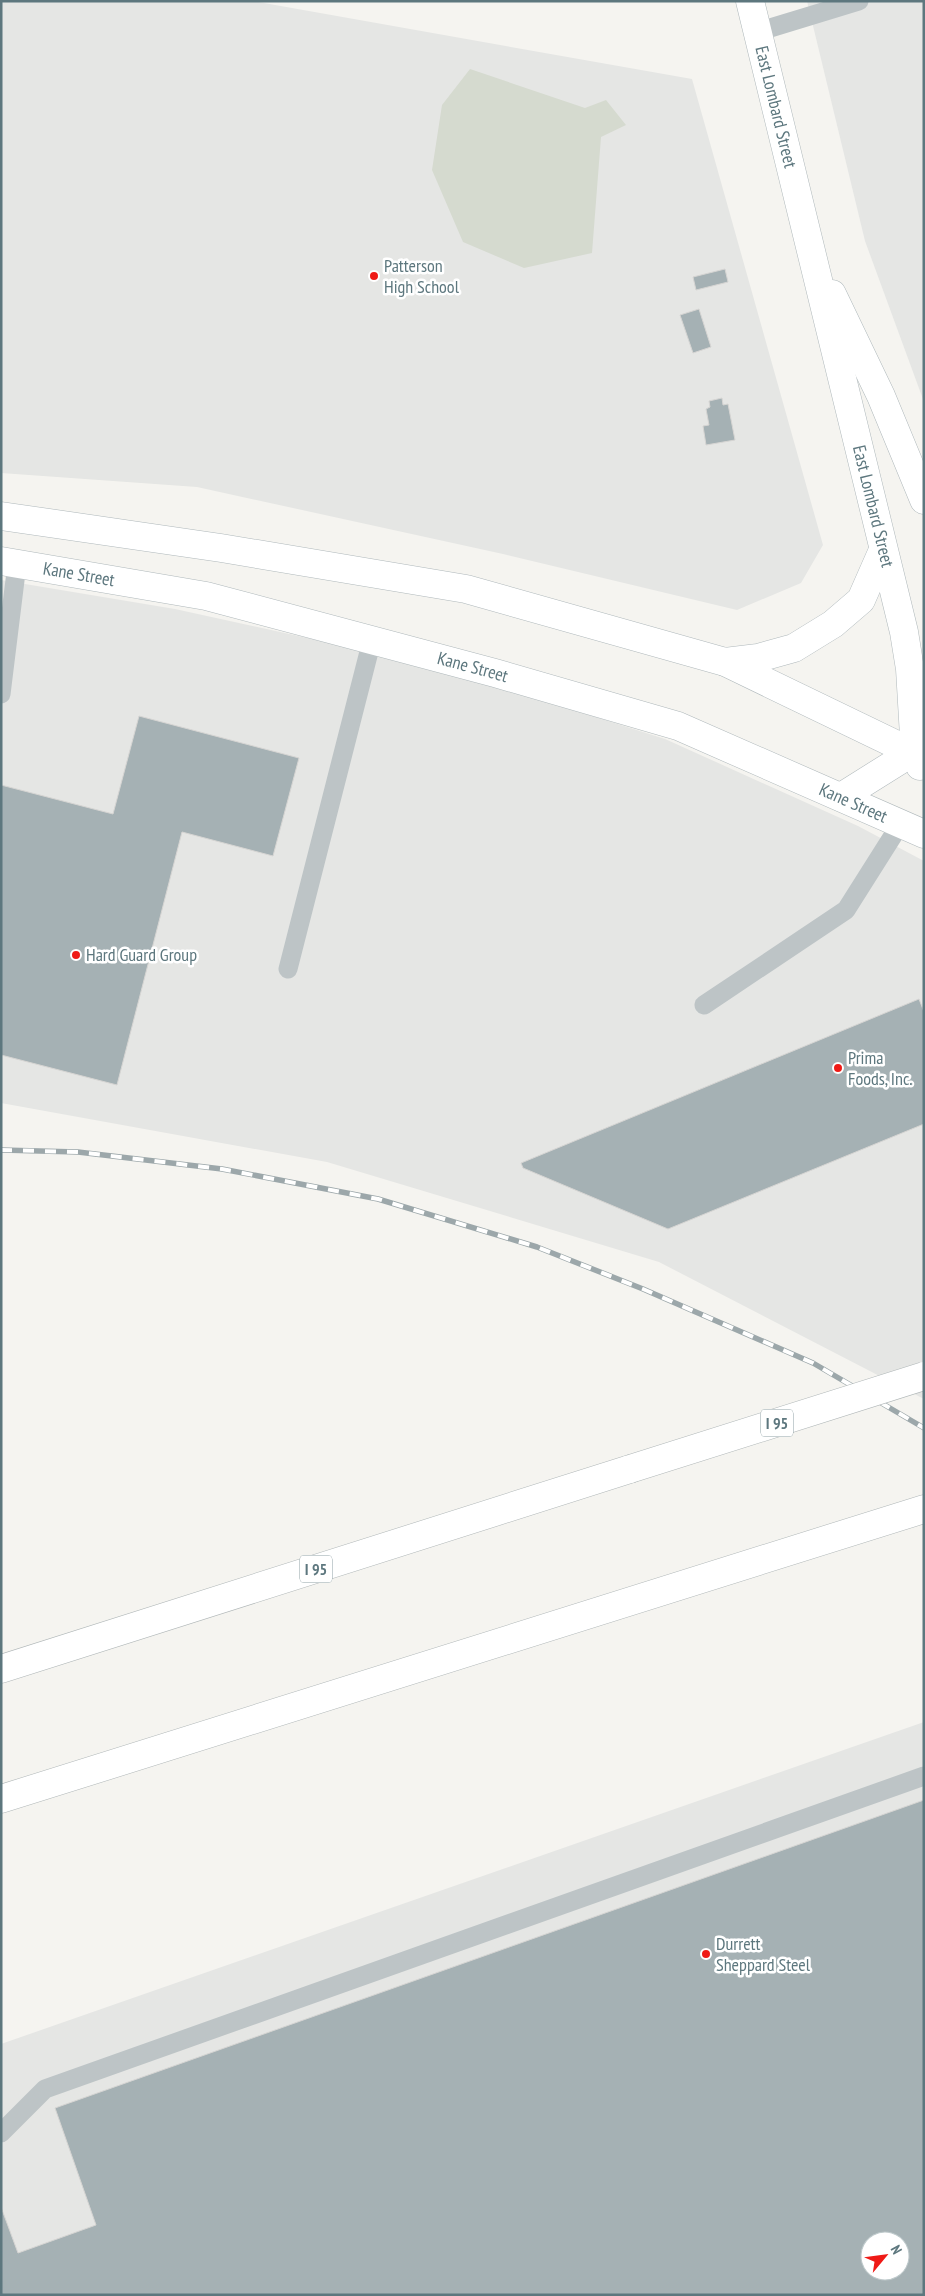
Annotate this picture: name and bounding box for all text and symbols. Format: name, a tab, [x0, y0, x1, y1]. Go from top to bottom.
street label: East Lombard Street	[750, 43, 802, 170]
place label: Patterson High School	[384, 254, 460, 298]
marker: Patterson High School	[368, 270, 380, 282]
street label: East Lombard Street	[848, 443, 900, 569]
street label: Kane Street	[41, 556, 117, 591]
street label: Kane Street	[435, 646, 511, 687]
street label: Kane Street	[816, 777, 891, 828]
place label: Hard Guard Group	[86, 943, 197, 966]
marker: Hard Guard Group	[70, 949, 82, 961]
place label: Prima Foods, Inc.	[848, 1046, 913, 1090]
marker: Prima Foods, Inc.	[832, 1062, 844, 1074]
road number: I 95	[761, 1410, 793, 1436]
road number: I 95	[300, 1556, 332, 1582]
place label: Durrett Sheppard Steel	[716, 1932, 811, 1976]
marker: Durrett Sheppard Steel	[700, 1948, 712, 1960]
north arrow	[860, 2231, 910, 2281]
text: N	[887, 2242, 906, 2257]

